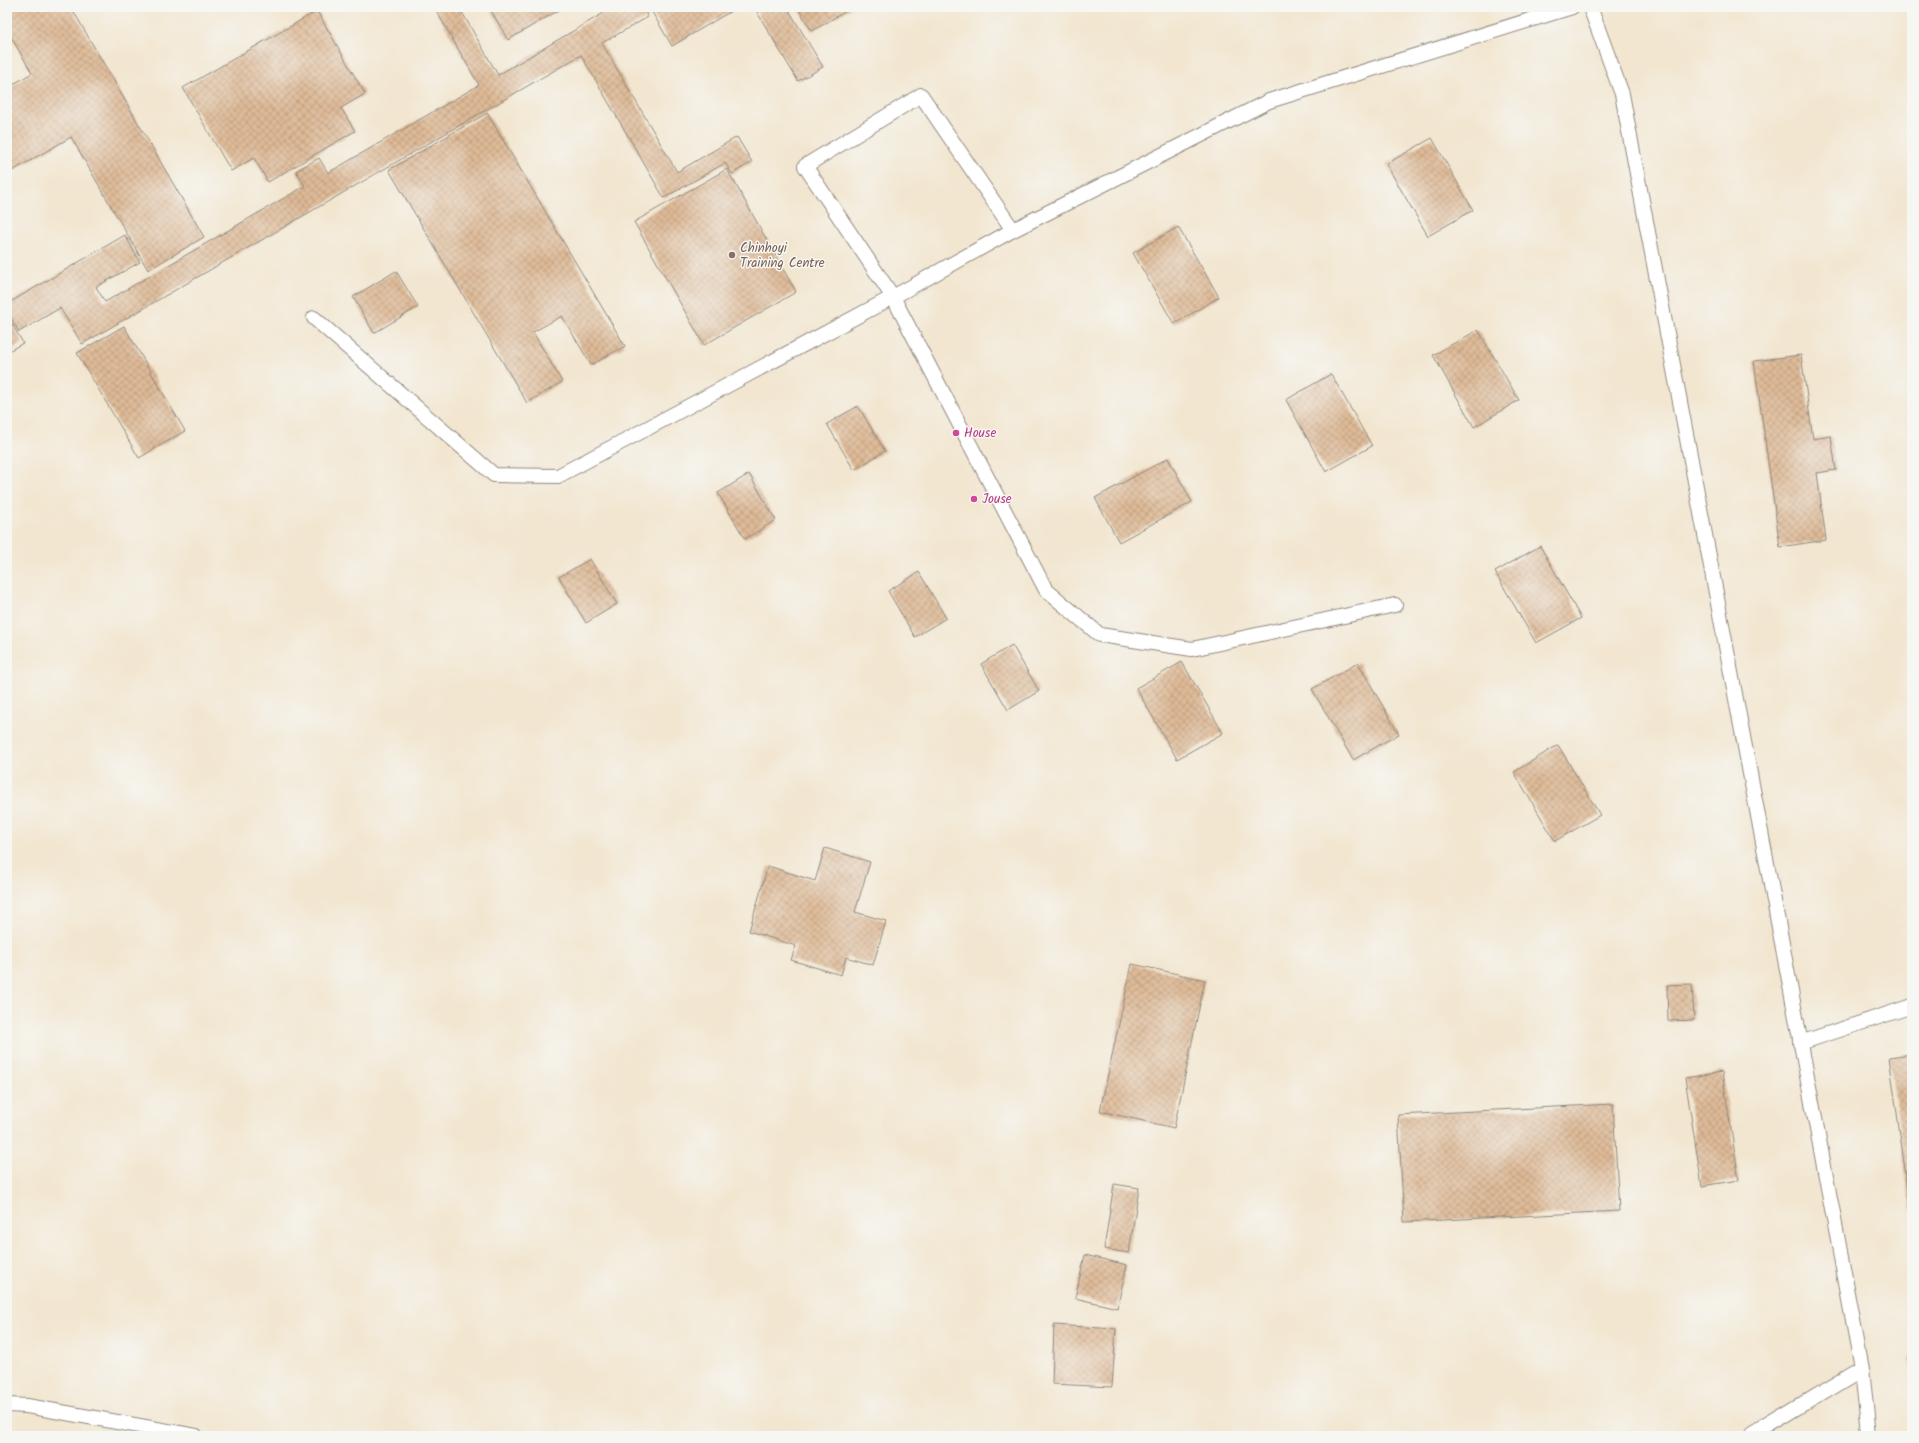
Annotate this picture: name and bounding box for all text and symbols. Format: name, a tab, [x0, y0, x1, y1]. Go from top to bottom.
place label: Chinhoyi Training Centre	[740, 238, 825, 274]
marker: Chinhoyi Training Centre	[727, 250, 737, 260]
place label: House	[964, 423, 996, 444]
marker: House	[951, 428, 961, 438]
place label: Jouse	[982, 489, 1012, 510]
marker: Jouse	[969, 494, 979, 504]

